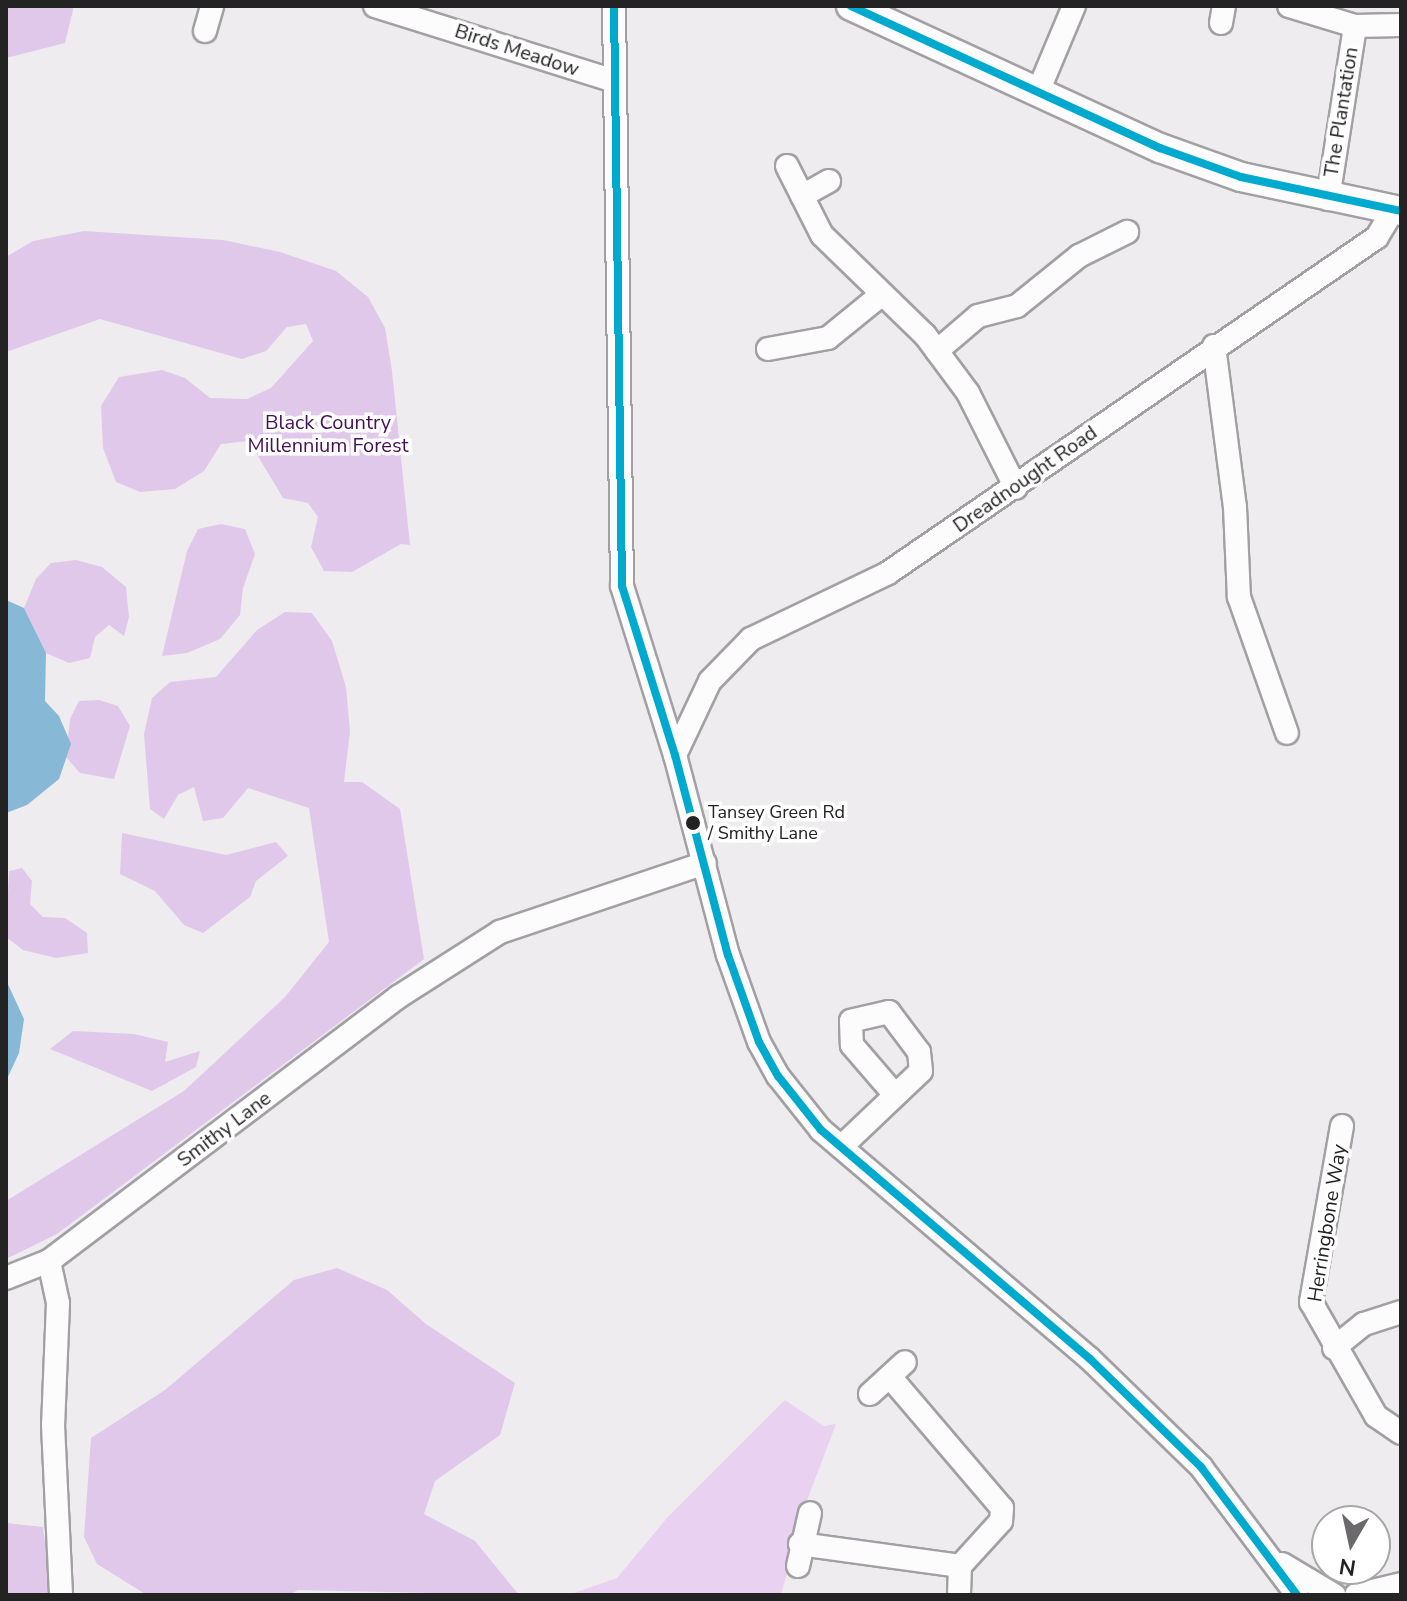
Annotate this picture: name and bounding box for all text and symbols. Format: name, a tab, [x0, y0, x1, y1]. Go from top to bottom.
street label: Birds Meadow	[452, 19, 582, 81]
street label: The Plantation	[1319, 45, 1363, 179]
park label: Black Country Millennium Forest	[248, 410, 408, 457]
street label: Dreadnought Road	[948, 420, 1102, 538]
place label: Tansey Green Rd / Smithy Lane	[708, 802, 845, 844]
marker: Tansey Green Rd / Smithy Lane	[685, 815, 701, 831]
street label: Smithy Lane	[172, 1086, 276, 1172]
street label: Herringbone Way	[1303, 1142, 1351, 1304]
north arrow	[1311, 1505, 1391, 1585]
text: N	[1337, 1551, 1358, 1583]

